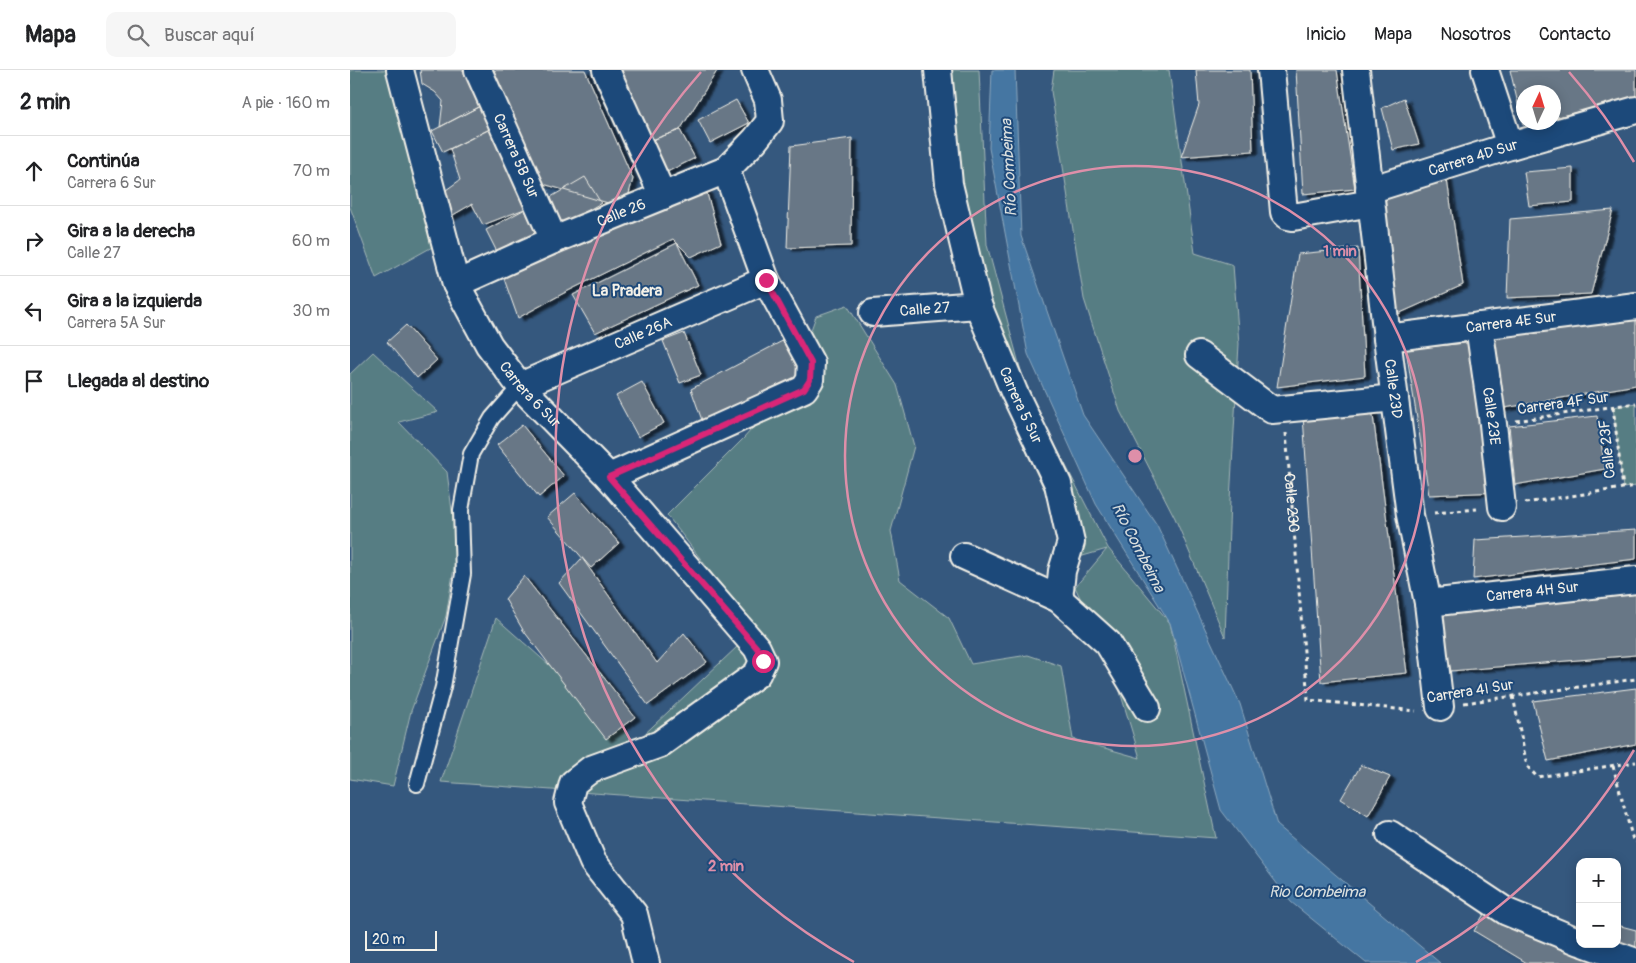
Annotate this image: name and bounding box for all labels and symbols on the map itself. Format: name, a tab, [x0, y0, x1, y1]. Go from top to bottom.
north arrow	[1516, 85, 1561, 130]
street label: Carrera 5B Sur	[489, 110, 543, 202]
water label: Río Combeima	[996, 117, 1022, 217]
street label: Carrera 4D Sur	[1426, 135, 1521, 181]
street label: Calle 26	[594, 195, 649, 232]
text: 1 min	[1323, 242, 1357, 261]
route end	[755, 269, 778, 292]
district label: La Pradera	[592, 281, 663, 301]
street label: Calle 27	[899, 298, 951, 321]
street label: Carrera 4E Sur	[1465, 307, 1558, 338]
street label: Calle 26A	[612, 313, 675, 354]
street label: Carrera 6 Sur	[495, 358, 565, 433]
street label: Calle 23D	[1380, 358, 1406, 420]
street label: Carrera 5 Sur	[995, 364, 1047, 448]
street label: Calle 23E	[1478, 386, 1504, 446]
street label: Carrera 4F Sur	[1516, 388, 1611, 419]
street label: Calle 23F	[1595, 418, 1620, 479]
centre of rings	[1126, 447, 1144, 465]
street label: Calle 23C	[1279, 472, 1303, 533]
water label: Río Combeima	[1107, 499, 1170, 597]
street label: Carrera 4H Sur	[1485, 577, 1580, 606]
route start	[752, 650, 775, 673]
street label: Carrera 4I Sur	[1425, 675, 1515, 708]
text: 2 min	[708, 857, 744, 876]
water label: Rio Combeima	[1269, 882, 1367, 902]
scale bar	[365, 928, 438, 951]

